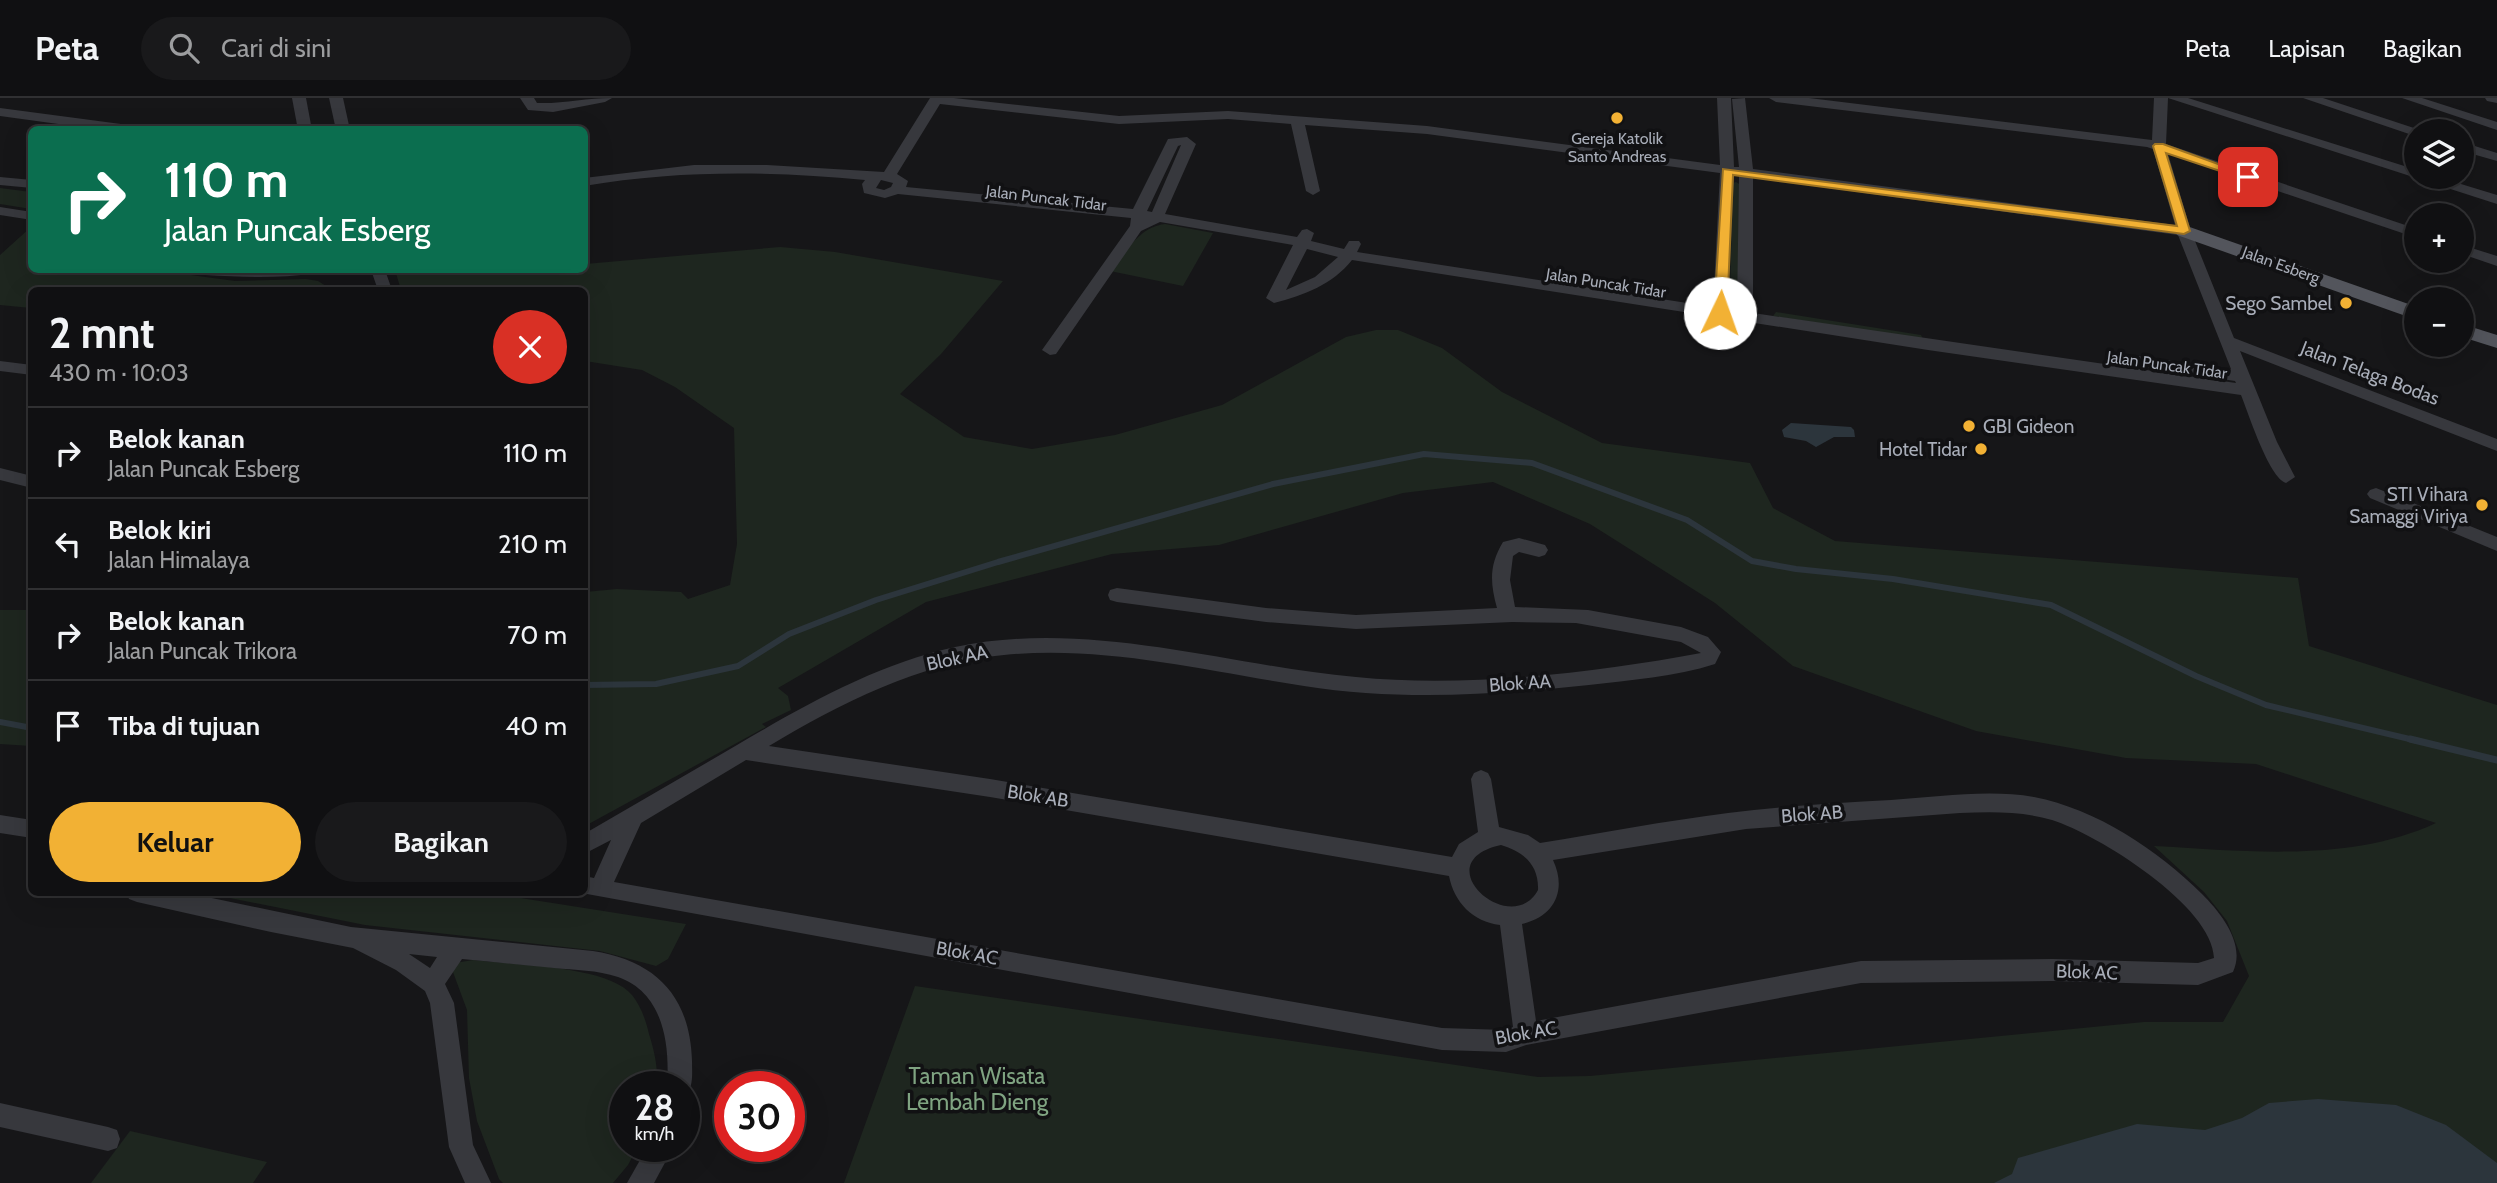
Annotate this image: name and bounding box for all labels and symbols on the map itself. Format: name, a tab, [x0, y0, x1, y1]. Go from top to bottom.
marker: Gereja Katolik Santo Andreas	[1609, 110, 1625, 126]
place label: Gereja Katolik Santo Andreas	[1568, 129, 1667, 166]
pin	[2218, 147, 2278, 207]
street label: Jalan Puncak Tidar	[984, 181, 1108, 215]
street label: Jalan Esberg	[2239, 242, 2323, 288]
street label: Jalan Puncak Tidar	[1544, 264, 1668, 302]
position arrow	[1683, 276, 1757, 350]
place label: Sego Sambel	[2225, 292, 2333, 315]
marker: Sego Sambel	[2338, 295, 2354, 311]
street label: Jalan Telaga Bodas	[2297, 336, 2443, 410]
street label: Jalan Puncak Tidar	[2105, 347, 2229, 383]
place label: GBI Gideon	[1983, 415, 2074, 438]
marker: GBI Gideon	[1961, 418, 1977, 434]
place label: Hotel Tidar	[1879, 438, 1967, 461]
marker: Hotel Tidar	[1973, 441, 1989, 457]
place label: STI Vihara Samaggi Viriya	[2349, 483, 2468, 528]
marker: STI Vihara Samaggi Viriya	[2474, 497, 2490, 513]
street label: Blok AA	[924, 640, 990, 676]
street label: Blok AA	[1488, 669, 1552, 697]
street label: Blok AB	[1006, 780, 1070, 812]
street label: Blok AB	[1780, 800, 1844, 828]
street label: Blok AC	[934, 936, 1000, 970]
street label: Blok AC	[2056, 959, 2119, 985]
street label: Blok AC	[1493, 1016, 1559, 1050]
park label: Taman Wisata Lembah Dieng	[906, 1062, 1049, 1116]
speed limit sign: 30	[714, 1071, 805, 1162]

